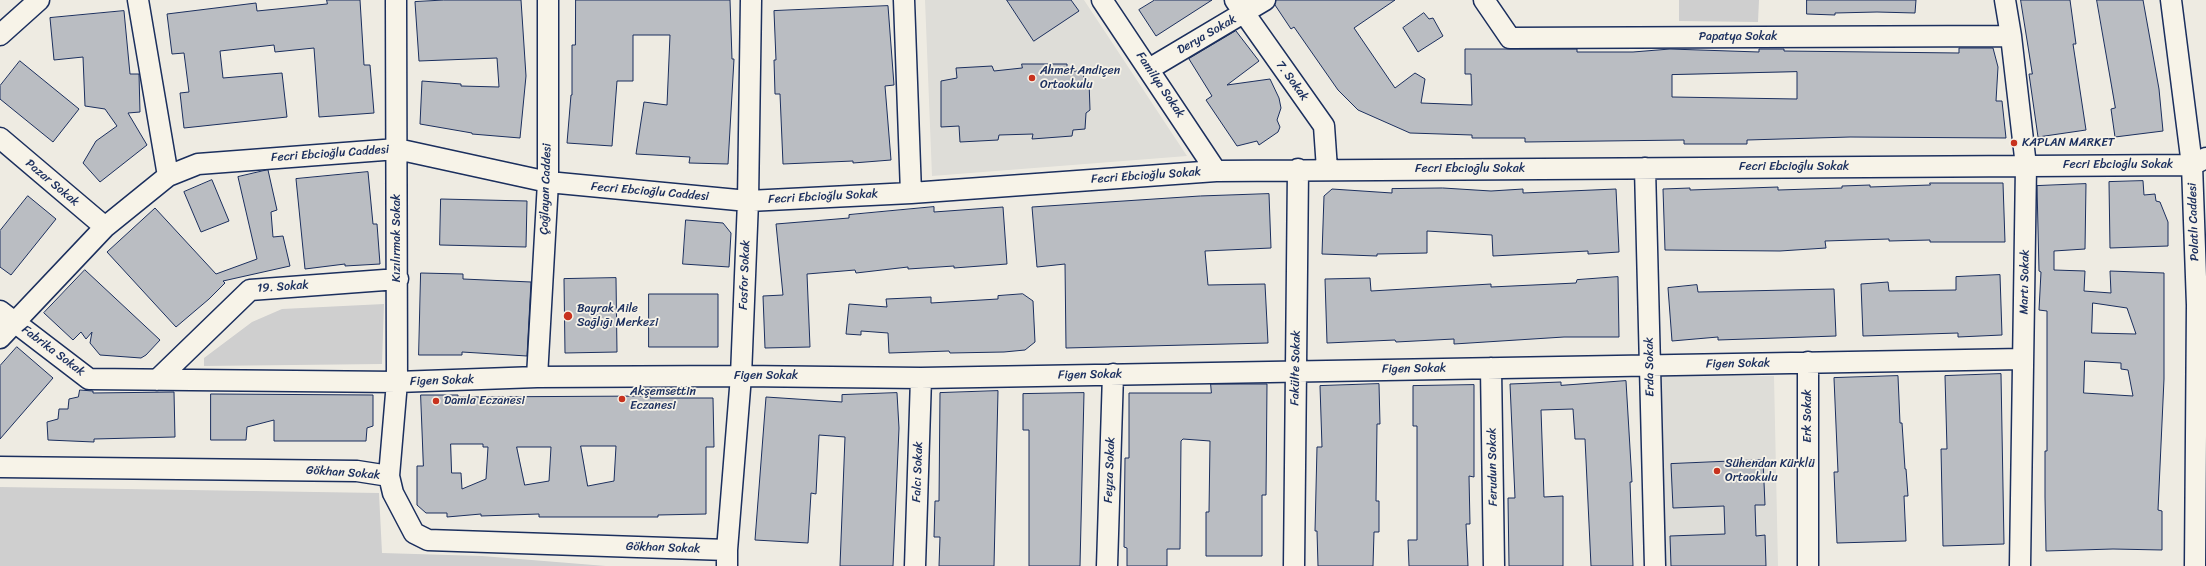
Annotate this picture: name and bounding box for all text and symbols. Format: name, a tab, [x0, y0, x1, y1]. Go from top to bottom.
street label: Derya Sokak	[1175, 12, 1239, 58]
street label: Papatya Sokak	[1699, 30, 1777, 44]
street label: Familya Sokak	[1133, 49, 1187, 121]
street label: 7. Sokak	[1273, 58, 1311, 104]
place label: Ahmet Andiçen Ortaokulu	[1040, 64, 1120, 92]
marker: Ahmet Andiçen Ortaokulu	[1027, 73, 1037, 83]
place label: KAPLAN MARKET	[2022, 136, 2114, 150]
marker: KAPLAN MARKET	[2009, 138, 2019, 148]
street label: Fecri Ebcioğlu Caddesi	[270, 143, 390, 165]
street label: Çağlayan Caddesi	[537, 143, 555, 235]
street label: Pazar Sokak	[22, 156, 82, 210]
street label: Fecri Ebcioğlu Sokak	[2063, 158, 2173, 172]
street label: Fecri Ebcioğlu Sokak	[1739, 160, 1849, 174]
street label: Fecri Ebcioğlu Sokak	[1415, 162, 1525, 176]
street label: Fecri Ebcioğlu Sokak	[1091, 165, 1201, 187]
street label: Fecri Ebcioğlu Caddesi	[590, 180, 710, 204]
street label: Polatlı Caddesi	[2185, 183, 2203, 261]
street label: Fecri Ebcioğlu Sokak	[768, 187, 878, 207]
street label: Kızılırmak Sokak	[390, 194, 404, 282]
street label: Fosfor Sokak	[737, 240, 753, 310]
street label: Martı Sokak	[2017, 249, 2033, 315]
street label: 19. Sokak	[257, 278, 309, 296]
place label: Bayrak Aile Sağlığı Merkezi	[577, 302, 658, 330]
marker: Bayrak Aile Sağlığı Merkezi	[562, 310, 574, 322]
street label: Fabrika Sokak	[19, 323, 87, 379]
street label: Fakülte Sokak	[1288, 330, 1304, 406]
street label: Erda Sokak	[1642, 337, 1658, 397]
street label: Figen Sokak	[1706, 356, 1770, 372]
street label: Figen Sokak	[1382, 361, 1446, 377]
street label: Figen Sokak	[1058, 367, 1122, 383]
street label: Figen Sokak	[734, 369, 798, 383]
street label: Figen Sokak	[410, 373, 474, 389]
place label: Akşemsettin Eczanesi	[630, 385, 696, 413]
street label: Erk Sokak	[1801, 389, 1815, 443]
place label: Damla Eczanesi	[444, 394, 525, 408]
marker: Akşemsettin Eczanesi	[617, 394, 627, 404]
marker: Damla Eczanesi	[431, 396, 441, 406]
street label: Ferudun Sokak	[1485, 427, 1501, 507]
street label: Feyza Sokak	[1102, 437, 1118, 503]
street label: Falcı Sokak	[910, 441, 926, 503]
place label: Sühendan Kürklü Ortaokulu	[1725, 457, 1815, 485]
street label: Gökhan Sokak	[305, 463, 381, 483]
marker: Sühendan Kürklü Ortaokulu	[1712, 466, 1722, 476]
street label: Gökhan Sokak	[626, 540, 700, 556]

